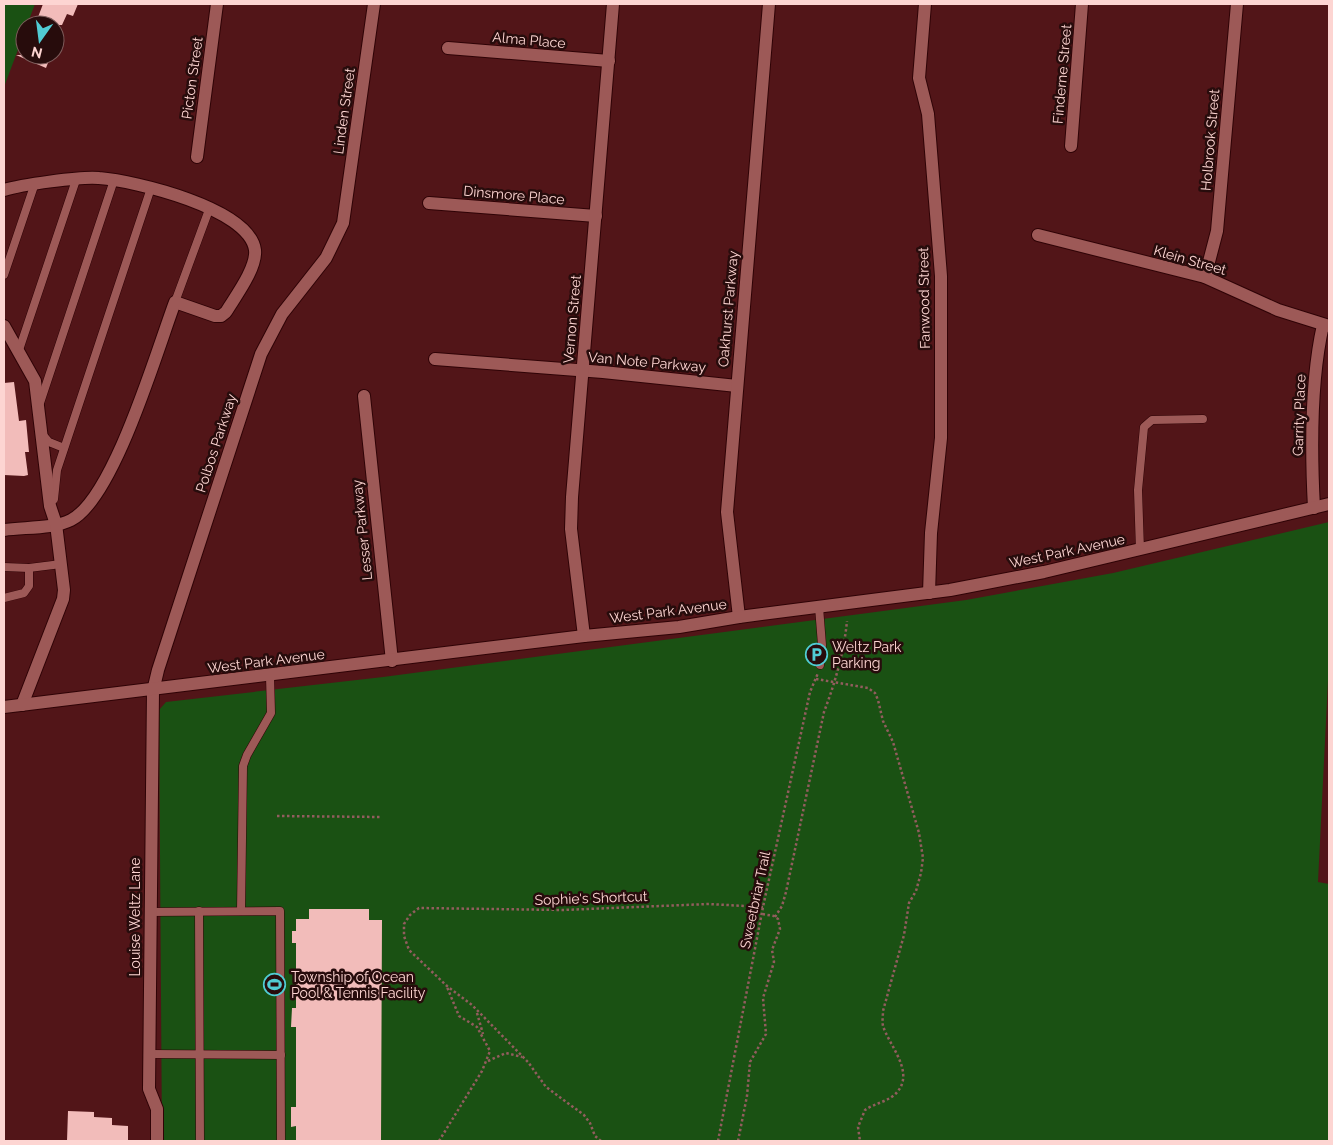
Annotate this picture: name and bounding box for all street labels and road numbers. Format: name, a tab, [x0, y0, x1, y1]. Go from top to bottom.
street label: Finderne Street	[1050, 23, 1074, 125]
street label: Alma Place	[492, 29, 566, 51]
street label: Picton Street	[178, 36, 206, 120]
street label: Linden Street	[330, 67, 358, 155]
street label: Holbrook Street	[1198, 88, 1222, 192]
street label: Dinsmore Place	[463, 183, 565, 207]
street label: Klein Street	[1152, 242, 1228, 278]
street label: Fanwood Street	[915, 247, 933, 349]
street label: Oakhurst Parkway	[715, 250, 741, 368]
street label: Vernon Street	[560, 274, 584, 364]
street label: Van Note Parkway	[587, 349, 707, 375]
street label: Garrity Place	[1290, 374, 1308, 456]
street label: Polbos Parkway	[193, 391, 240, 494]
street label: Lesser Parkway	[349, 479, 375, 581]
street label: West Park Avenue	[1008, 531, 1126, 571]
street label: West Park Avenue	[609, 596, 727, 626]
street label: West Park Avenue	[207, 646, 325, 676]
street label: Sweetbriar Trail	[737, 850, 773, 950]
street label: Louise Weltz Lane	[127, 858, 143, 976]
street label: Sophie's Shortcut	[534, 888, 648, 908]

